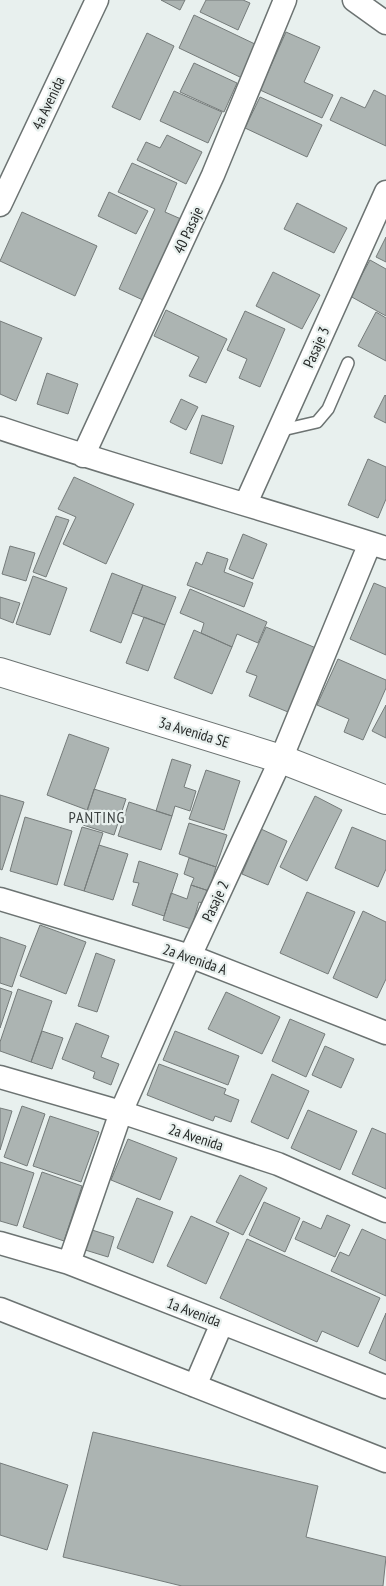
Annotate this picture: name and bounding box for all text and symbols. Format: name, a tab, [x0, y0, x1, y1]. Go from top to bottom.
street label: 4a Avenida	[27, 73, 69, 133]
street label: 40 Pasaje	[169, 204, 207, 256]
street label: Pasaje 3	[299, 324, 333, 370]
street label: 3a Avenida SE	[157, 712, 231, 752]
district label: PANTING	[69, 807, 125, 827]
street label: Pasaje 2	[197, 878, 233, 924]
street label: 2a Avenida A	[161, 939, 230, 979]
street label: 2a Avenida	[166, 1119, 226, 1155]
street label: 1a Avenida	[164, 1293, 224, 1331]

